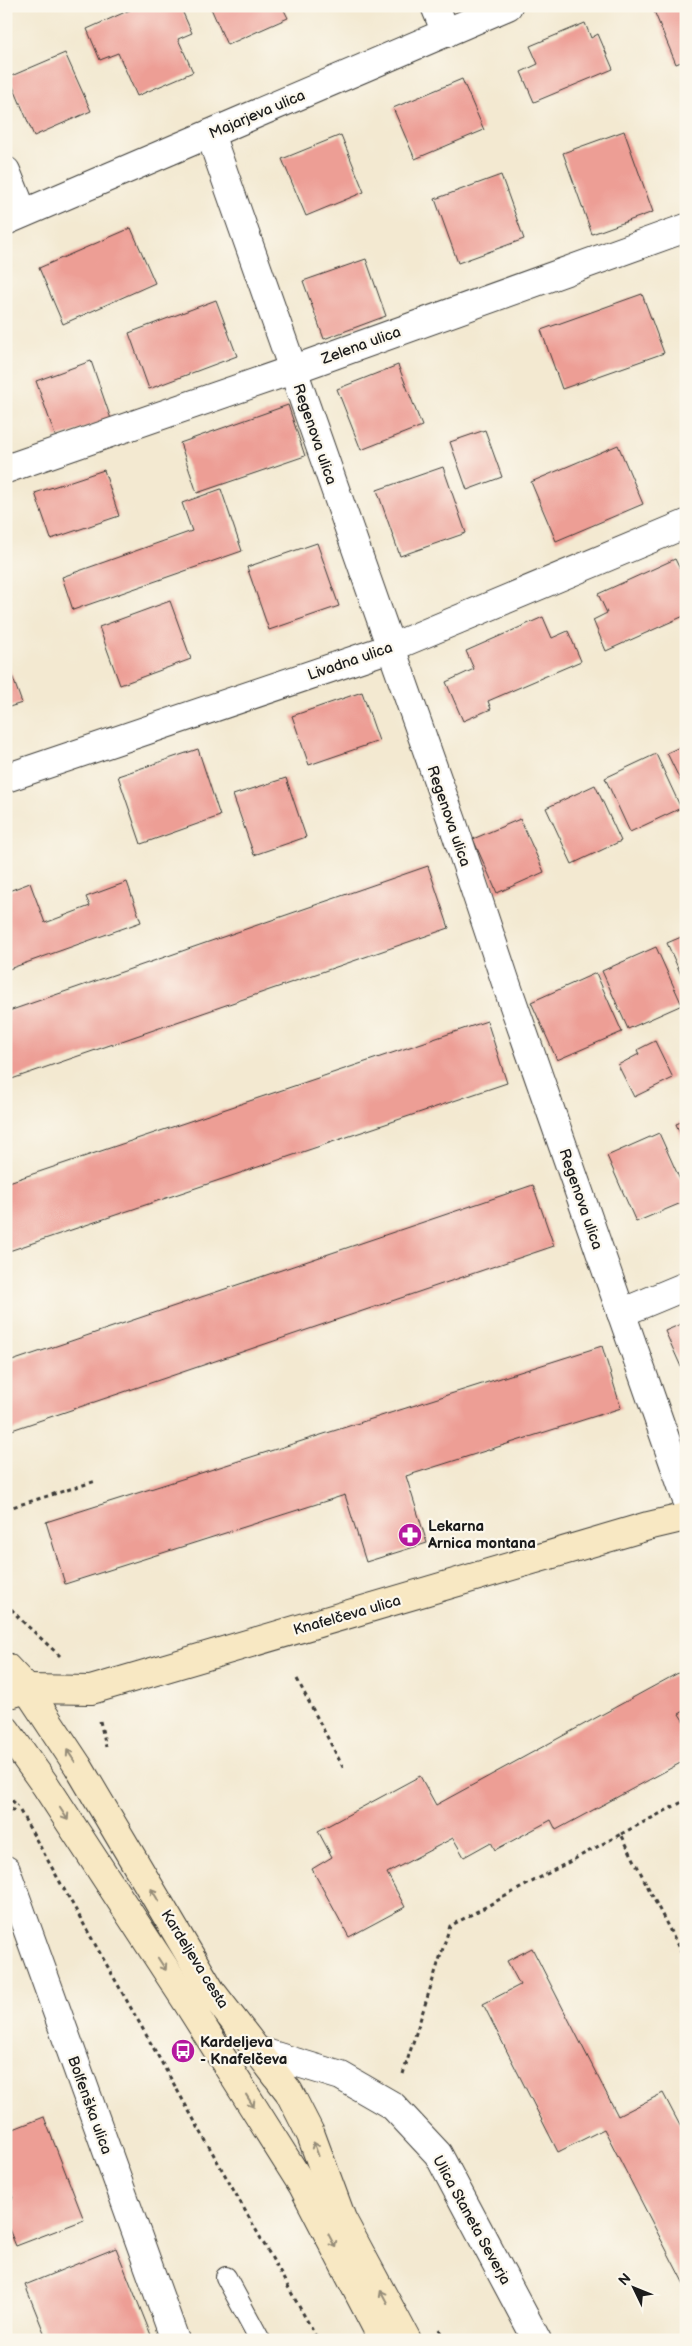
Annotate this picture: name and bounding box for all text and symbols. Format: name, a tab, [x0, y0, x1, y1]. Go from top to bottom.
street label: Majarjeva ulica	[206, 86, 308, 143]
street label: Zelena ulica	[318, 322, 403, 369]
street label: Regenova ulica	[288, 381, 341, 487]
street label: Livadna ulica	[305, 638, 395, 685]
street label: Regenova ulica	[422, 763, 475, 869]
street label: Regenova ulica	[554, 1146, 607, 1252]
place label: Lekarna Arnica montana	[427, 1517, 536, 1553]
pharmacy icon: Lekarna Arnica montana	[397, 1522, 423, 1548]
street label: Knafelčeva ulica	[291, 1591, 403, 1640]
one-way arrow	[66, 1749, 76, 1763]
one-way arrow	[59, 1806, 69, 1820]
one-way arrow	[149, 1889, 159, 1903]
street label: Kardeljeva cesta	[157, 1906, 233, 2012]
one-way arrow	[157, 1957, 167, 1971]
place label: Kardeljeva - Knafelčeva	[200, 2033, 287, 2069]
bus stop icon: Kardeljeva - Knafelčeva	[170, 2038, 196, 2064]
street label: Bolfenška ulica	[63, 2053, 116, 2157]
one-way arrow	[245, 2094, 255, 2108]
one-way arrow	[311, 2142, 320, 2157]
street label: Ulica Staneta Severja	[428, 2152, 515, 2288]
one-way arrow	[328, 2233, 337, 2248]
north arrow	[610, 2264, 660, 2314]
text: N	[615, 2270, 635, 2289]
one-way arrow	[379, 2289, 389, 2304]

